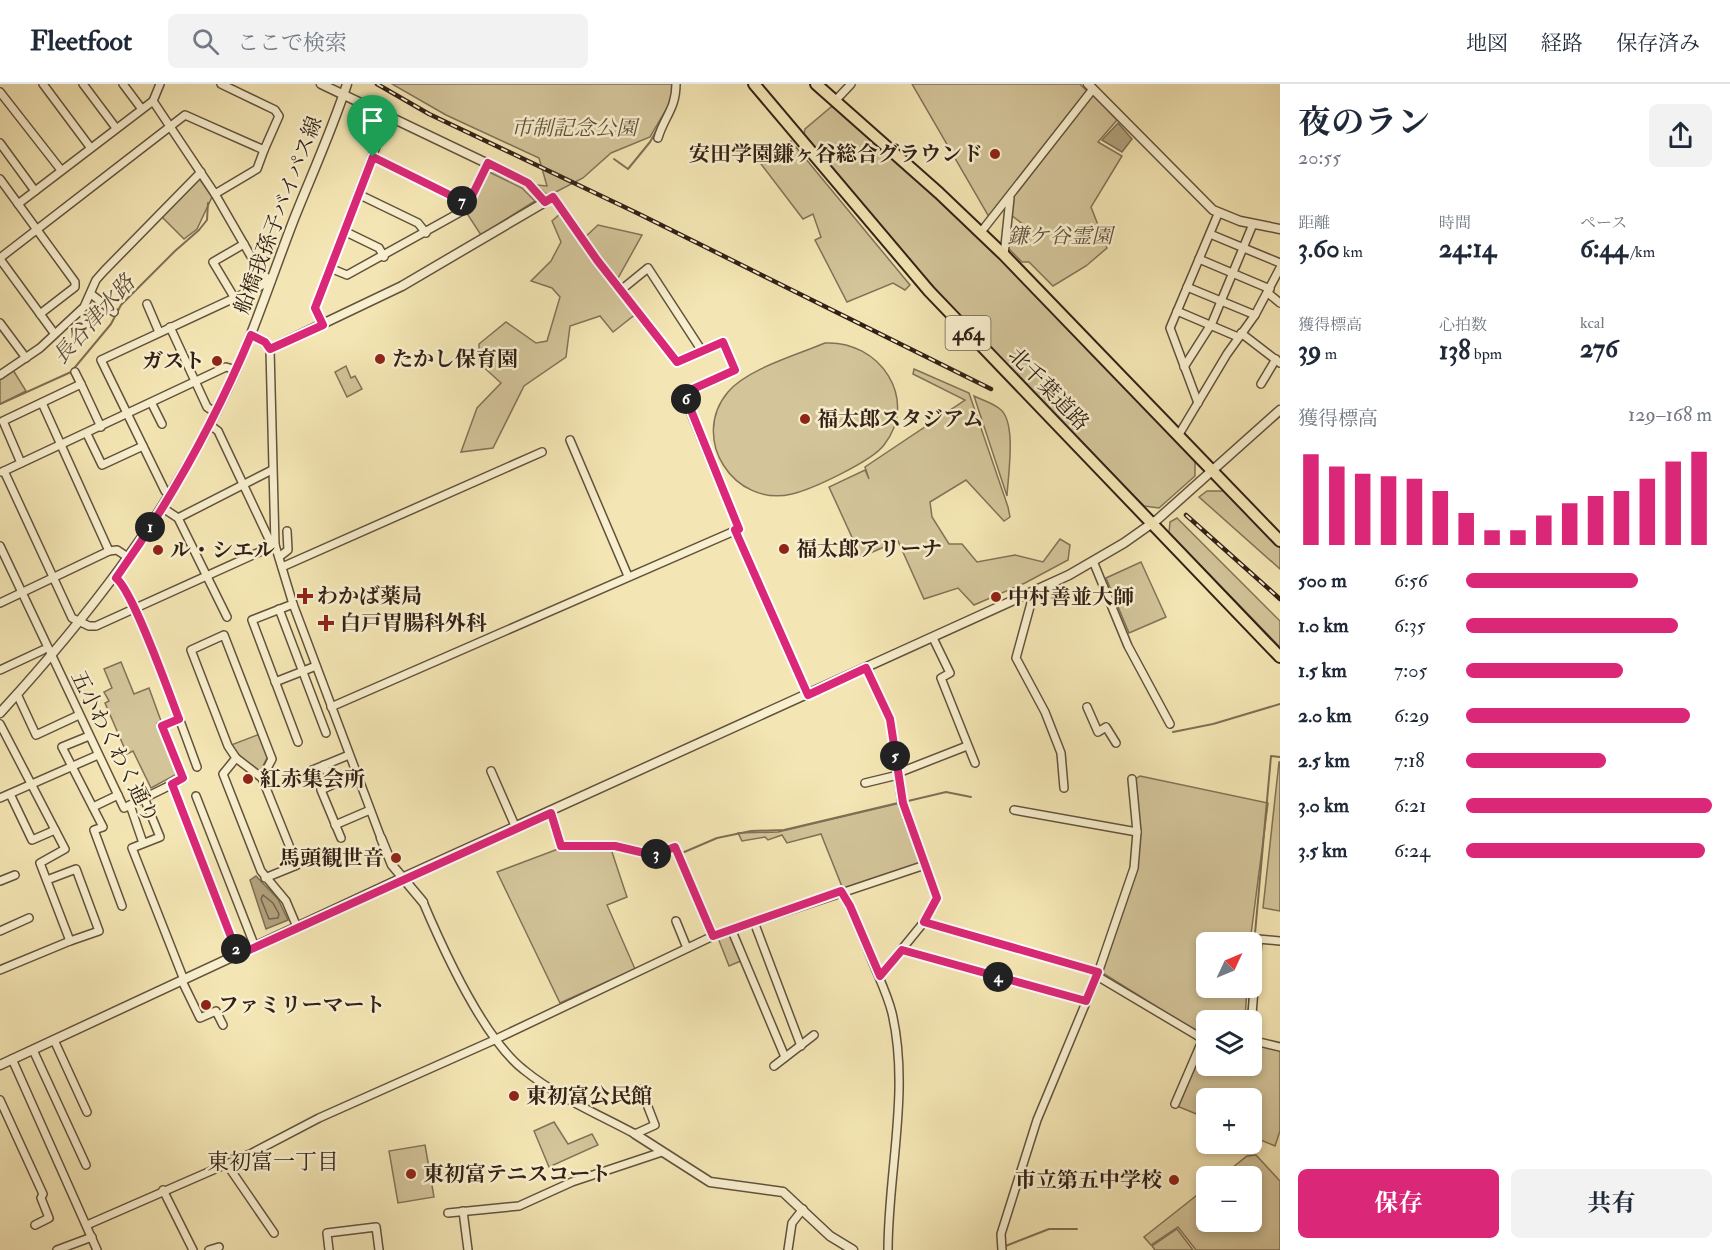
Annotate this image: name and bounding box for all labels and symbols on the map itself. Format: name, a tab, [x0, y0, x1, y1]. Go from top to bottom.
pin	[347, 95, 398, 157]
street label: 船橋我孫子バイパス線	[228, 113, 329, 318]
park label: 市制記念公園	[511, 115, 640, 142]
place label: 安田学園鎌ヶ谷総合グラウンド	[689, 141, 983, 168]
marker: 安田学園鎌ヶ谷総合グラウンド	[988, 147, 1002, 161]
pin: 7	[447, 186, 477, 216]
park label: 鎌ケ谷霊園	[1008, 223, 1115, 250]
water label: 長谷津水路	[47, 268, 142, 370]
road number: 464	[946, 316, 990, 350]
street label: 北千葉道路	[1002, 342, 1095, 436]
place label: たかし保育園	[392, 346, 518, 373]
place label: ガスト	[142, 348, 205, 375]
marker: たかし保育園	[373, 352, 387, 366]
marker: ガスト	[210, 354, 224, 368]
pin: 6	[671, 384, 701, 414]
place label: 福太郎スタジアム	[817, 406, 984, 433]
marker: 福太郎スタジアム	[798, 412, 812, 426]
pin: 1	[135, 512, 165, 542]
place label: 福太郎アリーナ	[796, 536, 942, 563]
place label: ル・シエル	[170, 537, 275, 564]
marker: 福太郎アリーナ	[777, 542, 791, 556]
marker: ル・シエル	[151, 543, 165, 557]
place label: わかば薬局	[317, 583, 422, 610]
place label: 中村善並大師	[1008, 584, 1134, 611]
marker: わかば薬局	[298, 589, 312, 603]
marker: 中村善並大師	[989, 590, 1003, 604]
place label: 白戸胃腸科外科	[340, 610, 487, 637]
marker: 白戸胃腸科外科	[317, 614, 335, 632]
street label: 五小わくわく通り	[64, 666, 165, 828]
pin: 5	[880, 741, 910, 771]
place label: 紅赤集会所	[260, 766, 365, 793]
marker: 紅赤集会所	[241, 772, 255, 786]
pin: 3	[641, 839, 671, 869]
place label: 馬頭観世音	[279, 845, 384, 872]
marker: 馬頭観世音	[389, 851, 403, 865]
north arrow	[1196, 932, 1262, 998]
pin: 2	[221, 934, 251, 964]
pin: 4	[983, 962, 1013, 992]
place label: ファミリーマート	[218, 992, 386, 1019]
marker: ファミリーマート	[199, 998, 213, 1012]
place label: 東初富公民館	[526, 1083, 652, 1110]
marker: 東初富公民館	[507, 1089, 521, 1103]
district label: 東初富一丁目	[207, 1148, 339, 1176]
place label: 東初富テニスコート	[423, 1161, 611, 1188]
marker: 東初富テニスコート	[404, 1167, 418, 1181]
place label: 市立第五中学校	[1015, 1167, 1162, 1194]
marker: 市立第五中学校	[1167, 1173, 1181, 1187]

